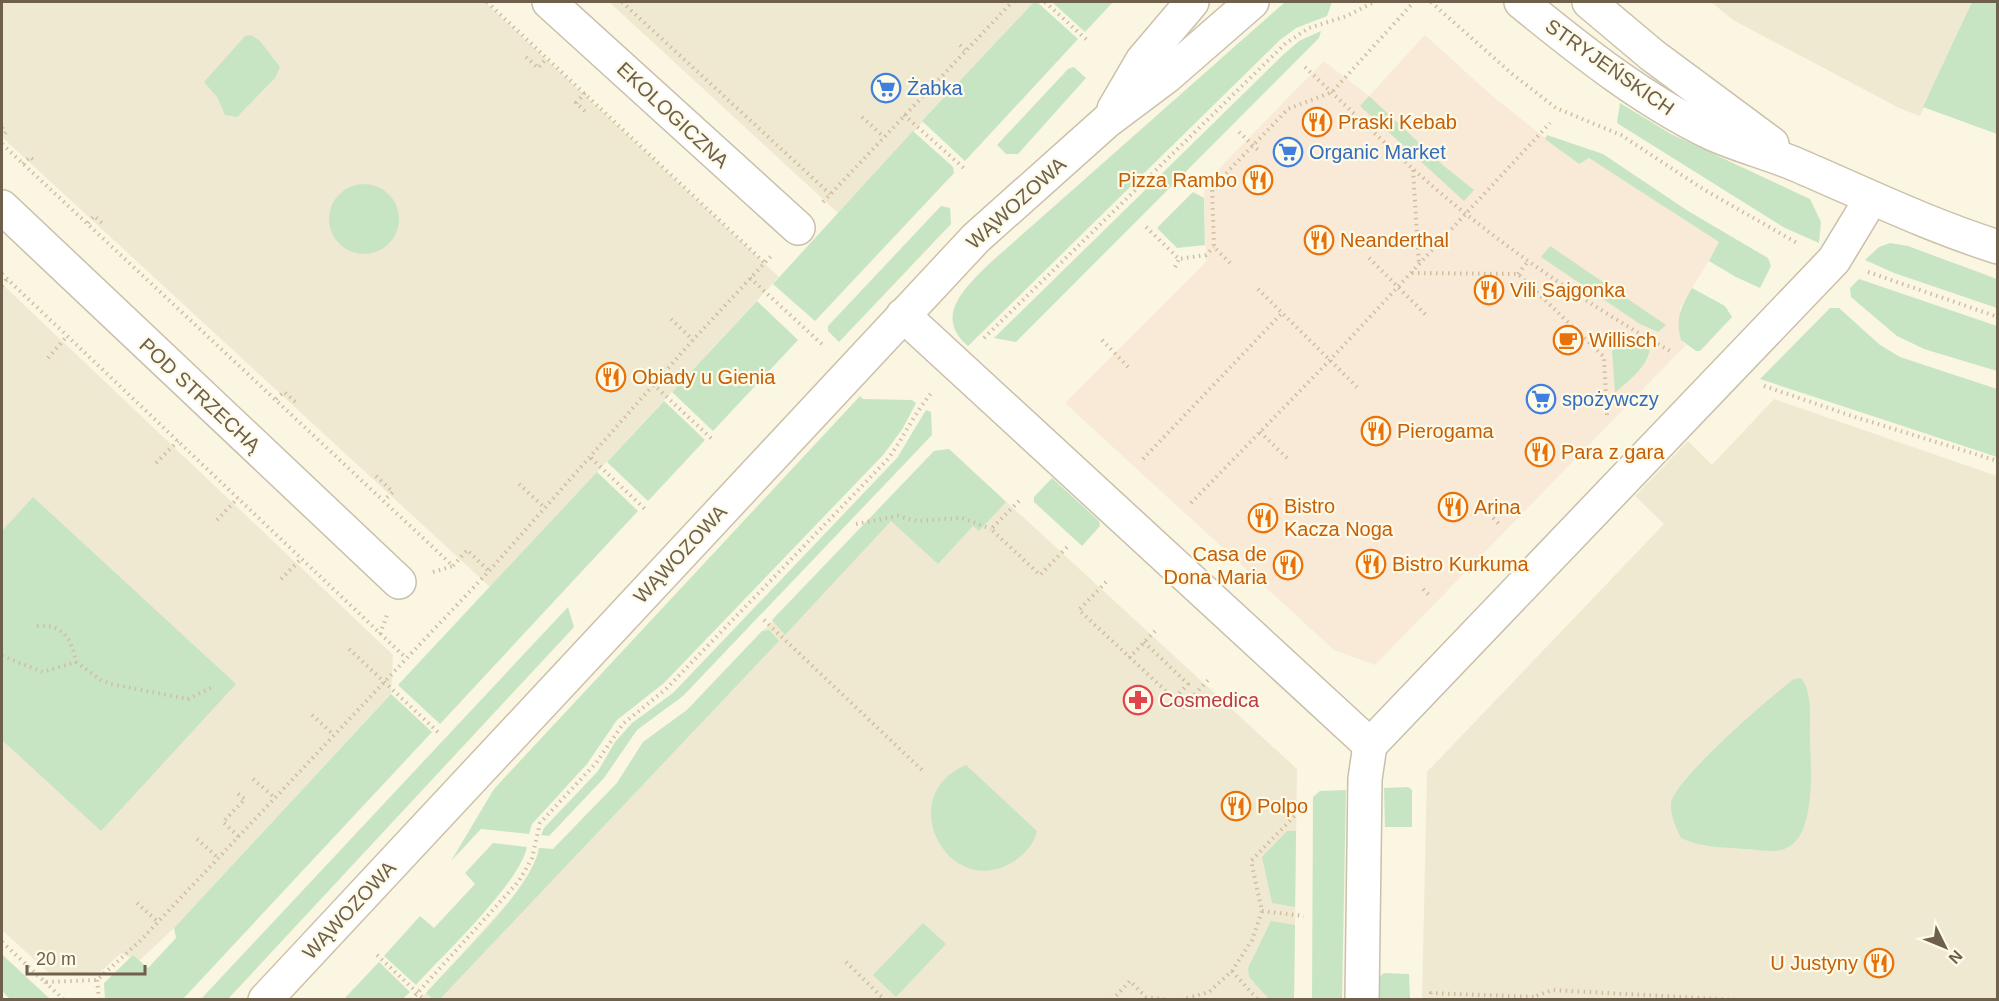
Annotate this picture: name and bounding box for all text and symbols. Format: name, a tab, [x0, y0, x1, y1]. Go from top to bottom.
street label: STRYJEŃSKICH	[1541, 14, 1679, 120]
street label: EKOLOGICZNA	[613, 58, 734, 173]
supermarket icon: Żabka	[870, 72, 902, 104]
place label: Żabka	[907, 77, 963, 99]
restaurant icon: Praski Kebab	[1301, 106, 1333, 138]
place label: Praski Kebab	[1338, 111, 1457, 133]
supermarket icon: Organic Market	[1272, 136, 1304, 168]
place label: Organic Market	[1309, 141, 1446, 163]
street label: WĄWOZOWA	[962, 152, 1071, 253]
restaurant icon: Pizza Rambo	[1242, 164, 1274, 196]
place label: Pizza Rambo	[1118, 169, 1237, 191]
restaurant icon: Neanderthal	[1303, 224, 1335, 256]
place label: Neanderthal	[1340, 229, 1449, 251]
restaurant icon: Vili Sajgonka	[1473, 274, 1505, 306]
place label: Vili Sajgonka	[1510, 279, 1626, 301]
cafe icon: Willisch	[1552, 324, 1584, 356]
place label: Willisch	[1589, 329, 1657, 351]
street label: POD STRZECHĄ	[135, 334, 265, 457]
restaurant icon: Obiady u Gienia	[595, 361, 627, 393]
place label: Obiady u Gienia	[632, 366, 776, 388]
supermarket icon: spożywczy	[1525, 383, 1557, 415]
place label: spożywczy	[1562, 388, 1659, 410]
restaurant icon: Pierogama	[1360, 415, 1392, 447]
place label: Pierogama	[1397, 420, 1495, 442]
restaurant icon: Para z gara	[1524, 436, 1556, 468]
place label: Para z gara	[1561, 441, 1665, 463]
restaurant icon: Arina	[1437, 491, 1469, 523]
place label: Bistro Kacza Noga	[1284, 495, 1394, 540]
place label: Arina	[1474, 496, 1522, 518]
street label: WĄWOZOWA	[629, 500, 731, 608]
restaurant icon: Bistro Kacza Noga	[1247, 502, 1279, 534]
place label: Casa de Dona Maria	[1164, 543, 1268, 588]
restaurant icon: Bistro Kurkuma	[1355, 548, 1387, 580]
restaurant icon: Casa de Dona Maria	[1272, 549, 1304, 581]
place label: Bistro Kurkuma	[1392, 553, 1530, 575]
pharmacy icon: Cosmedica	[1122, 684, 1154, 716]
place label: Cosmedica	[1159, 689, 1260, 711]
restaurant icon: Polpo	[1220, 790, 1252, 822]
place label: Polpo	[1257, 795, 1308, 817]
street label: WĄWOZOWA	[298, 856, 400, 964]
north arrow	[1915, 917, 1975, 977]
scale bar	[27, 938, 146, 976]
restaurant icon: U Justyny	[1863, 947, 1895, 979]
text: N	[1945, 947, 1966, 967]
text: 20 m	[36, 949, 76, 969]
place label: U Justyny	[1770, 952, 1858, 974]

